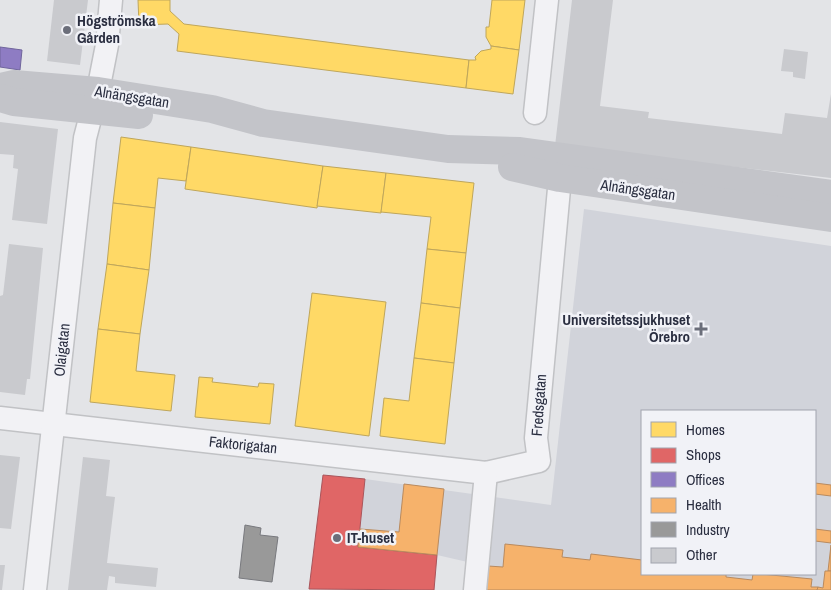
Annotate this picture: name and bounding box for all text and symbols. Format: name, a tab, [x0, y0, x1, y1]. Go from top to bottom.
place label: Högströmska Gården	[77, 10, 156, 48]
marker: Högströmska Gården	[61, 24, 73, 36]
street label: Alnängsgatan	[92, 80, 171, 113]
street label: Alnängsgatan	[598, 174, 677, 205]
place label: Universitetssjukhuset Örebro	[562, 309, 690, 347]
street label: Olaigatan	[48, 322, 75, 378]
marker: Universitetssjukhuset Örebro	[694, 322, 708, 336]
street label: Fredsgatan	[526, 373, 551, 437]
legend	[641, 410, 816, 575]
text: Homes	[686, 419, 725, 440]
street label: Faktorigatan	[208, 430, 278, 459]
text: Shops	[686, 444, 721, 465]
text: Offices	[686, 469, 725, 490]
text: Health	[686, 494, 722, 515]
text: Industry	[686, 519, 731, 540]
place label: IT-huset	[347, 527, 394, 548]
marker: IT-huset	[331, 532, 343, 544]
text: Other	[686, 544, 717, 565]

